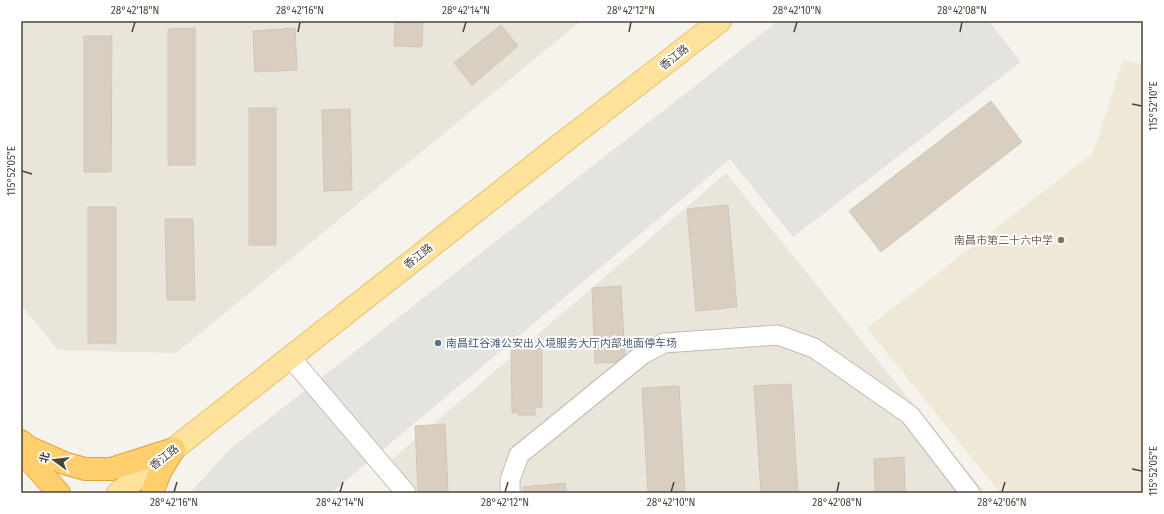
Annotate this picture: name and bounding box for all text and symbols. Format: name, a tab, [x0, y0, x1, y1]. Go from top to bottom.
text: 28°42'18"N	[111, 5, 159, 17]
text: 28°42'16"N	[276, 5, 324, 17]
text: 28°42'14"N	[442, 5, 490, 17]
text: 28°42'12"N	[607, 5, 655, 17]
text: 28°42'10"N	[773, 5, 821, 17]
text: 28°42'08"N	[937, 5, 987, 17]
street label: 香江路	[657, 42, 691, 73]
text: 115°52'10"E	[1148, 81, 1160, 131]
text: 115°52'05"E	[6, 146, 18, 196]
place label: 南昌市第二十六中学	[954, 234, 1053, 247]
marker: 南昌市第二十六中学	[1056, 235, 1066, 245]
street label: 香江路	[401, 241, 435, 272]
place label: 南昌红谷滩公安出入境服务大厅内部地面停车场	[446, 337, 677, 350]
marker: 南昌红谷滩公安出入境服务大厅内部地面停车场	[433, 338, 443, 348]
north arrow	[34, 440, 74, 480]
street label: 香江路	[147, 442, 181, 473]
text: 115°52'05"E	[1148, 446, 1160, 496]
text: 北	[37, 451, 53, 465]
text: 28°42'16"N	[150, 497, 198, 509]
text: 28°42'14"N	[316, 497, 364, 509]
text: 28°42'12"N	[481, 497, 529, 509]
text: 28°42'10"N	[647, 497, 695, 509]
text: 28°42'08"N	[812, 497, 862, 509]
text: 28°42'06"N	[977, 497, 1027, 509]

